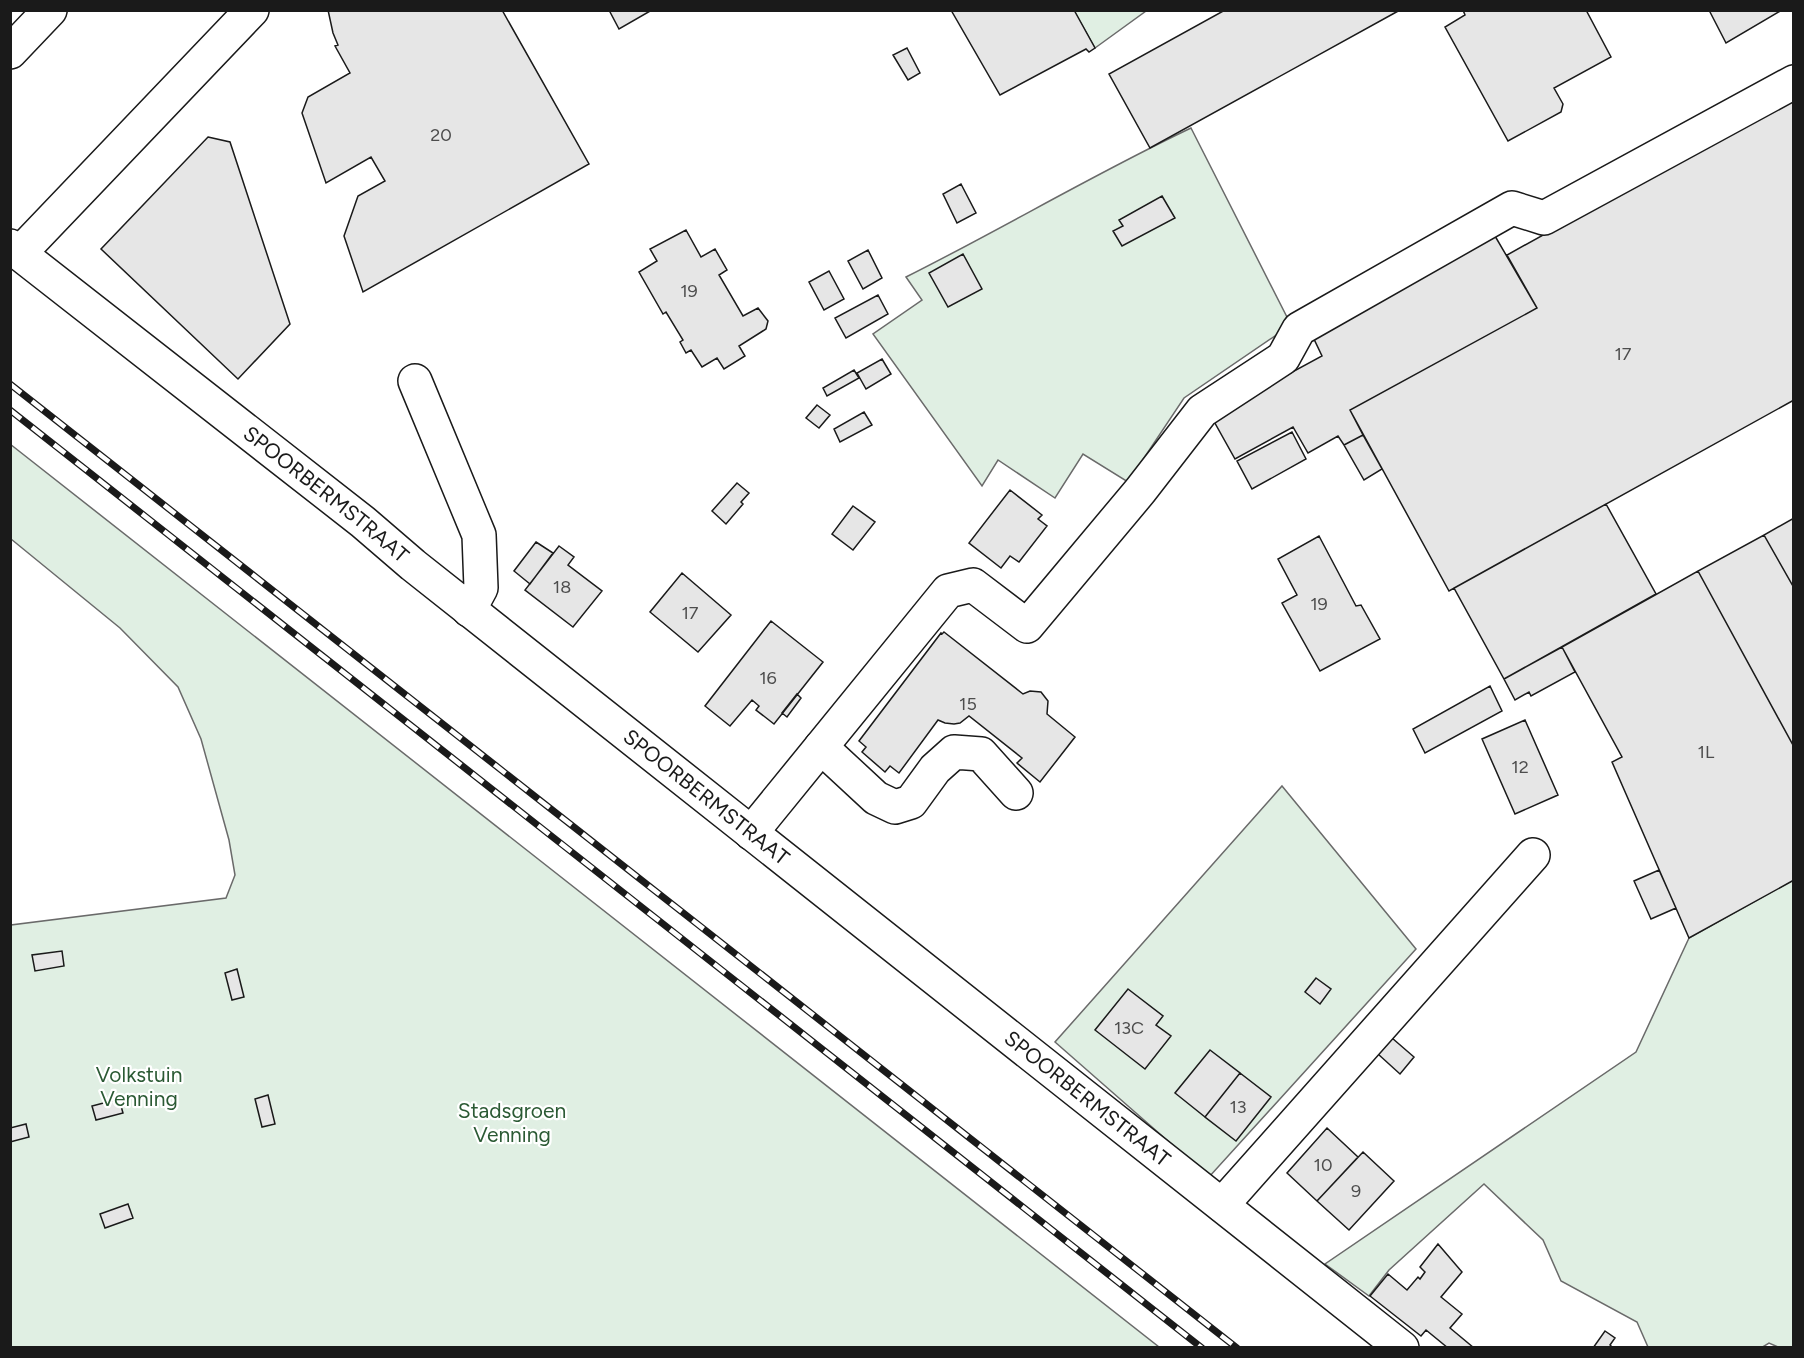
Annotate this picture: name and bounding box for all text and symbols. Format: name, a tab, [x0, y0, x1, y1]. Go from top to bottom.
house number: 20	[430, 124, 452, 146]
house number: 19	[680, 280, 698, 302]
house number: 17	[1614, 343, 1632, 365]
street label: SPOORBERMSTRAAT	[239, 420, 414, 568]
house number: 18	[553, 576, 571, 598]
house number: 19	[1310, 593, 1328, 615]
house number: 17	[681, 602, 699, 624]
house number: 16	[759, 667, 777, 689]
house number: 15	[959, 693, 977, 715]
street label: SPOORBERMSTRAAT	[619, 723, 795, 870]
house number: 1L	[1698, 741, 1715, 763]
house number: 12	[1511, 756, 1529, 778]
house number: 13C	[1114, 1017, 1144, 1039]
street label: SPOORBERMSTRAAT	[1000, 1025, 1176, 1172]
park label: Volkstuin Venning	[96, 1062, 182, 1111]
house number: 13	[1229, 1096, 1247, 1118]
park label: Stadsgroen Venning	[458, 1098, 566, 1147]
house number: 10	[1314, 1154, 1332, 1176]
house number: 9	[1351, 1180, 1361, 1202]

